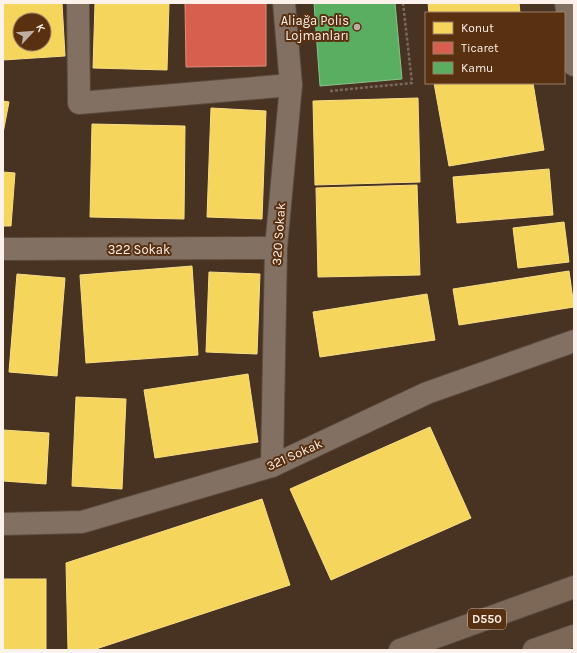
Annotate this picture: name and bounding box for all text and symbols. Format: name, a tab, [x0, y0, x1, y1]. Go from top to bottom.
north arrow	[12, 12, 52, 52]
legend	[425, 12, 565, 84]
place label: Aliağa Polis Lojmanları	[281, 13, 349, 43]
text: Konut	[461, 21, 494, 35]
text: K	[33, 22, 48, 35]
marker: Aliağa Polis Lojmanları	[352, 22, 362, 32]
text: Ticaret	[461, 41, 499, 55]
text: Kamu	[461, 61, 493, 75]
street label: 320 Sokak	[269, 202, 288, 266]
street label: 322 Sokak	[108, 242, 170, 257]
street label: 321 Sokak	[264, 436, 324, 473]
road number: D550	[468, 609, 506, 629]

